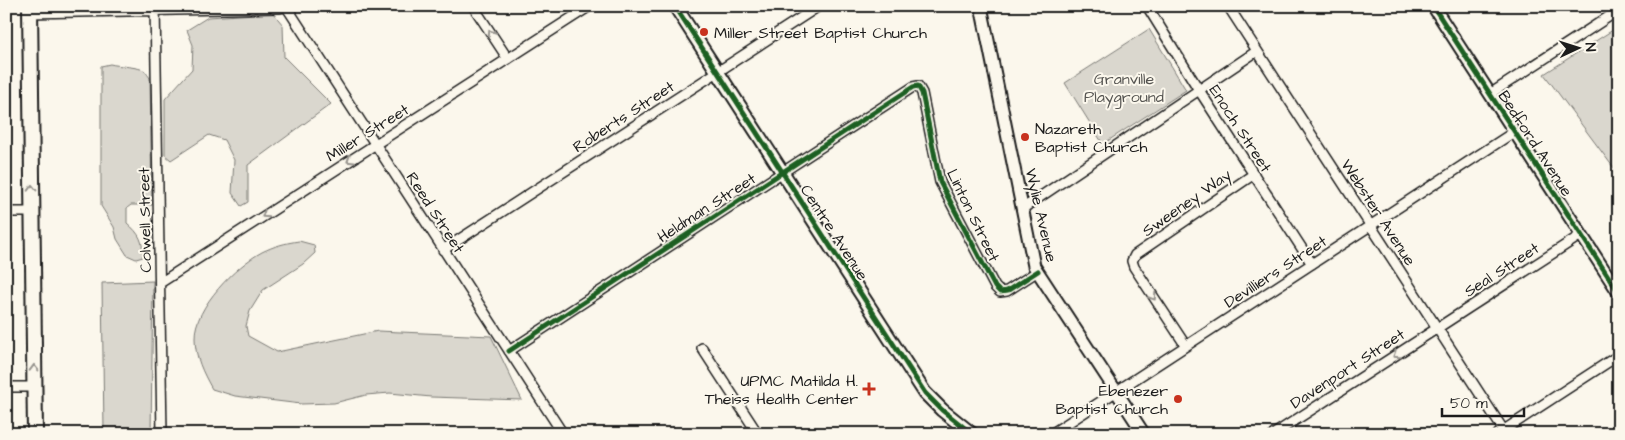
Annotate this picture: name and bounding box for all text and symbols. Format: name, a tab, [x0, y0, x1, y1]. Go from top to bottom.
place label: Miller Street Baptist Church	[714, 22, 927, 44]
north arrow	[1552, 22, 1602, 72]
marker: Miller Street Baptist Church	[698, 26, 710, 38]
one-way arrow	[488, 29, 497, 38]
text: N	[1580, 42, 1600, 52]
park label: Granville Playground	[1084, 68, 1164, 109]
street label: Roberts Street	[568, 75, 679, 158]
street label: Enoch Street	[1204, 81, 1277, 177]
street label: Bedford Avenue	[1493, 86, 1578, 201]
street label: Miller Street	[322, 98, 414, 167]
place label: Nazareth Baptist Church	[1035, 118, 1148, 158]
marker: Nazareth Baptist Church	[1019, 131, 1031, 143]
one-way arrow	[347, 154, 356, 164]
street label: Webster Avenue	[1335, 155, 1421, 270]
street label: Sweeney Way	[1138, 164, 1236, 243]
street label: Linton Street	[941, 165, 1005, 266]
street label: Wylie Avenue	[1019, 166, 1063, 265]
street label: Colwell Street	[133, 167, 157, 273]
street label: Heldman Street	[653, 167, 761, 248]
street label: Reed Street	[401, 168, 470, 258]
street label: Centre Avenue	[795, 180, 874, 285]
one-way arrow	[27, 183, 37, 191]
one-way arrow	[261, 209, 271, 218]
street label: Devilliers Street	[1220, 230, 1332, 313]
street label: Seal Street	[1460, 237, 1544, 302]
one-way arrow	[1147, 292, 1157, 301]
street label: Davenport Street	[1286, 323, 1410, 414]
one-way arrow	[1392, 349, 1402, 358]
one-way arrow	[29, 363, 39, 371]
place label: UPMC Matilda H. Theiss Health Center	[705, 370, 858, 410]
place label: Ebenezer Baptist Church	[1056, 380, 1168, 420]
marker: UPMC Matilda H. Theiss Health Center	[862, 382, 876, 396]
scale bar	[1442, 385, 1525, 417]
marker: Ebenezer Baptist Church	[1172, 393, 1184, 405]
text: 50 m	[1450, 393, 1488, 414]

